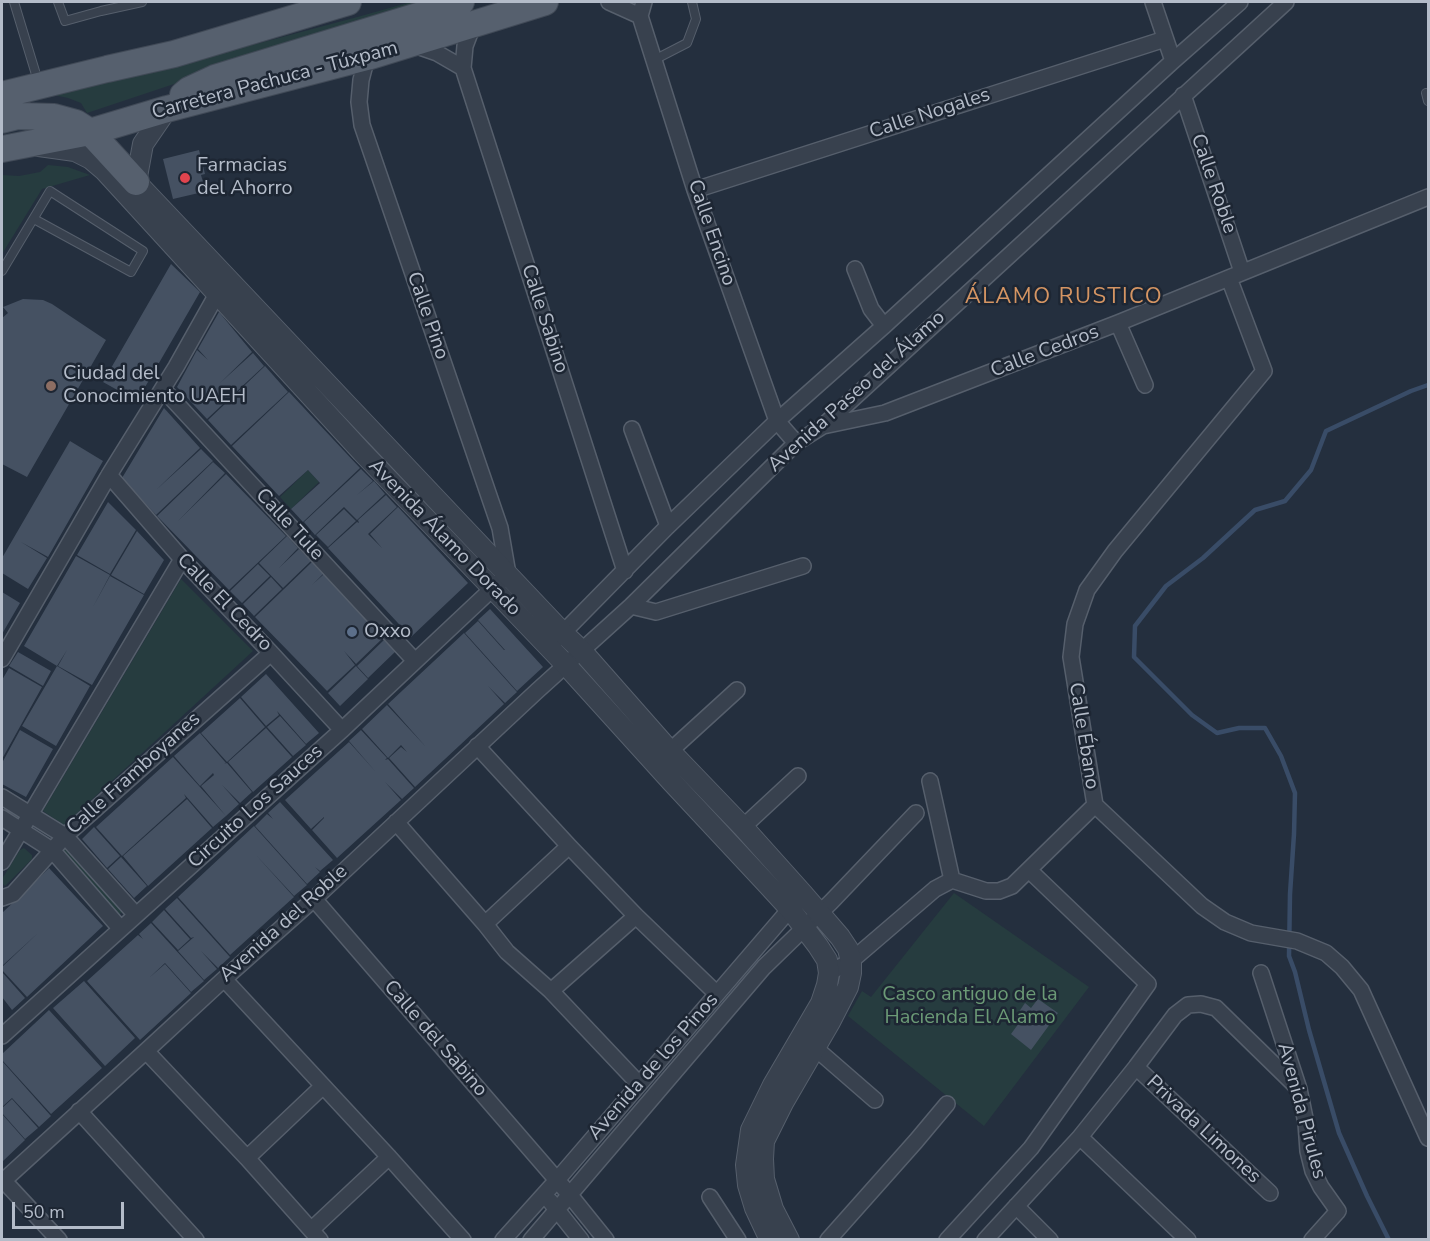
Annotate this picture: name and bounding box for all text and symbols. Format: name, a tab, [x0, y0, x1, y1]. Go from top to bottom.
street label: Carretera Pachuca - Túxpam	[149, 37, 401, 125]
street label: Calle Nogales	[867, 83, 993, 145]
street label: Calle Roble	[1185, 131, 1241, 237]
place label: Farmacias del Ahorro	[197, 154, 293, 201]
marker: Farmacias del Ahorro	[178, 171, 192, 185]
street label: Calle Encino	[682, 177, 740, 289]
street label: Calle Sabino	[515, 262, 573, 376]
street label: Calle Pino	[401, 269, 453, 363]
district label: ÁLAMO RUSTICO	[965, 285, 1163, 311]
street label: Avenida Paseo del Álamo	[763, 306, 951, 478]
street label: Calle Cedros	[987, 320, 1103, 384]
place label: Ciudad del Conocimiento UAEH	[63, 362, 246, 409]
marker: Ciudad del Conocimiento UAEH	[44, 379, 58, 393]
street label: Avenida Álamo Dorado	[363, 454, 525, 622]
street label: Calle Tule	[250, 484, 328, 566]
street label: Calle El Cedro	[171, 549, 277, 657]
place label: Oxxo	[364, 620, 411, 644]
marker: Oxxo	[345, 625, 359, 639]
street label: Calle Ébano	[1063, 681, 1103, 791]
street label: Calle Framboyanes	[62, 708, 206, 840]
street label: Circuito Los Sauces	[184, 740, 328, 874]
street label: Avenida del Roble	[215, 860, 353, 988]
street label: Calle del Sabino	[378, 976, 492, 1102]
park label: Casco antiguo de la Hacienda El Alamo	[882, 983, 1058, 1030]
street label: Avenida de los Pinos	[584, 989, 724, 1145]
street label: Avenida Pirules	[1271, 1040, 1331, 1182]
street label: Privada Limones	[1141, 1071, 1265, 1189]
scale bar	[15, 1190, 128, 1228]
text: 50 m	[23, 1200, 65, 1224]

